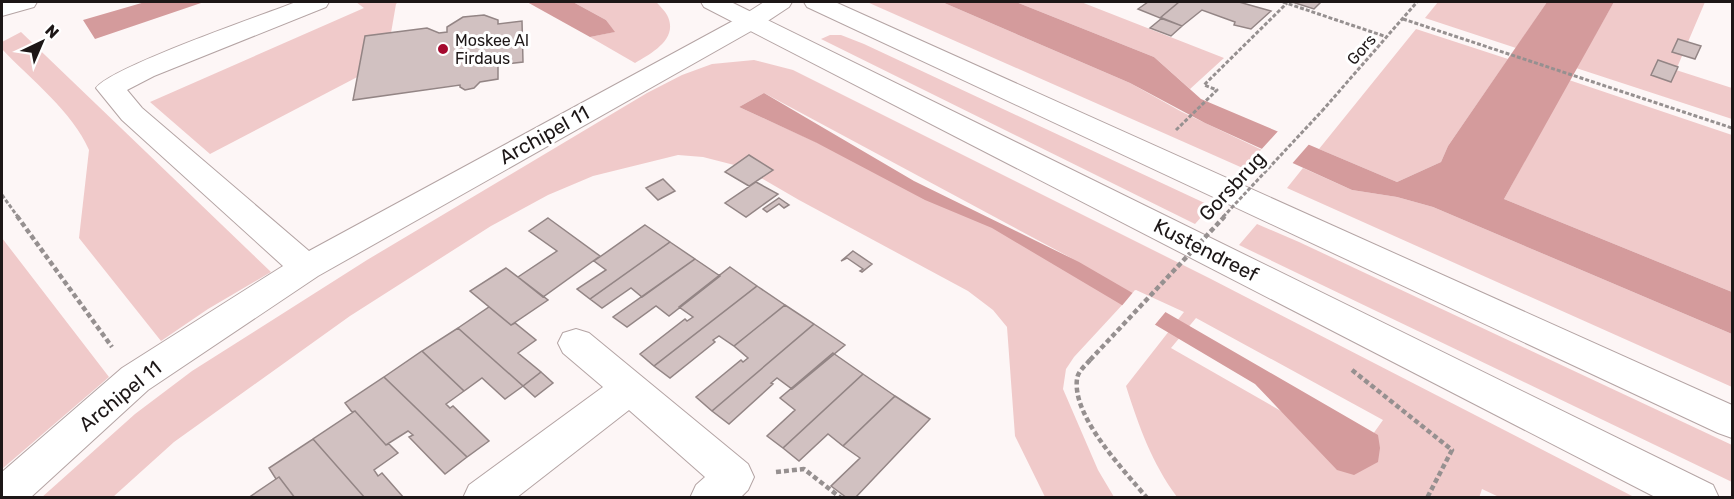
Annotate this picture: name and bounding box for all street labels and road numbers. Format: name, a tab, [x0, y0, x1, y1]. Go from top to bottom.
street label: Gors	[1343, 30, 1380, 69]
street label: Archipel 11	[495, 101, 593, 169]
street label: Gorsbrug	[1194, 146, 1270, 226]
street label: Kustendreef	[1150, 213, 1263, 287]
street label: Archipel 11	[74, 356, 166, 436]

